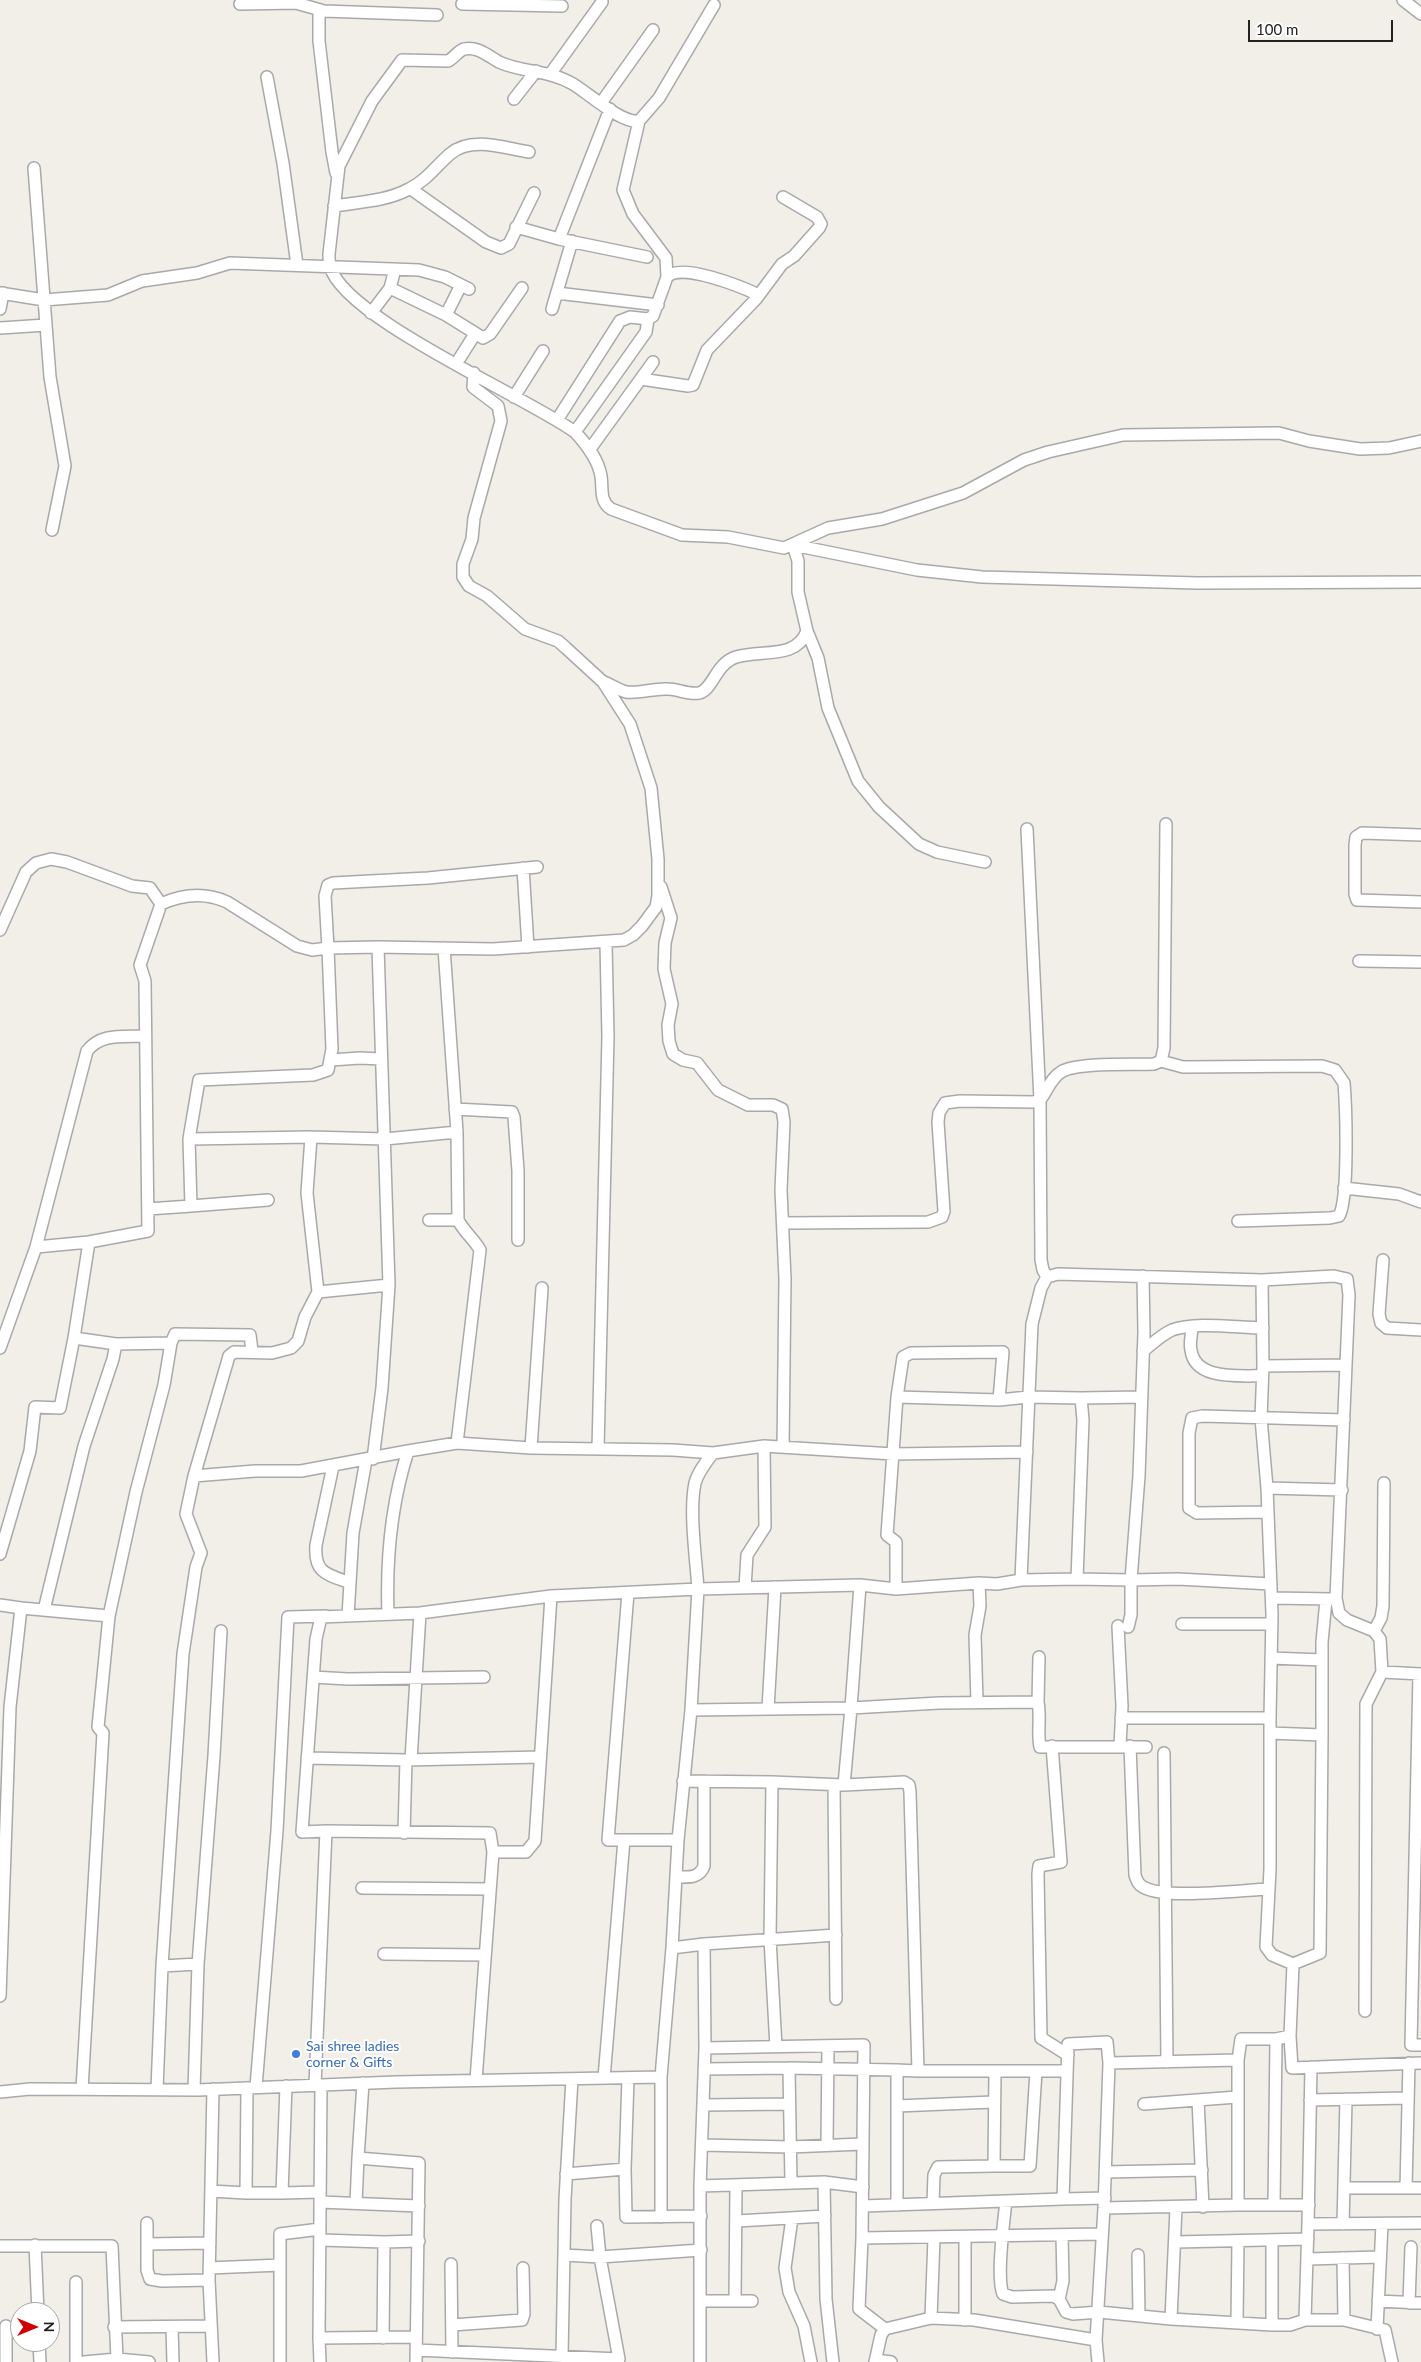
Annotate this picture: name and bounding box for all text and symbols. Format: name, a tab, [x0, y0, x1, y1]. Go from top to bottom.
scale bar	[1251, 10, 1396, 42]
text: 100 m	[1256, 20, 1298, 38]
place label: Sai shree ladies corner & Gifts	[306, 2038, 399, 2070]
marker: Sai shree ladies corner & Gifts	[290, 2048, 302, 2060]
north arrow	[10, 2302, 60, 2352]
text: N	[41, 2322, 58, 2332]

